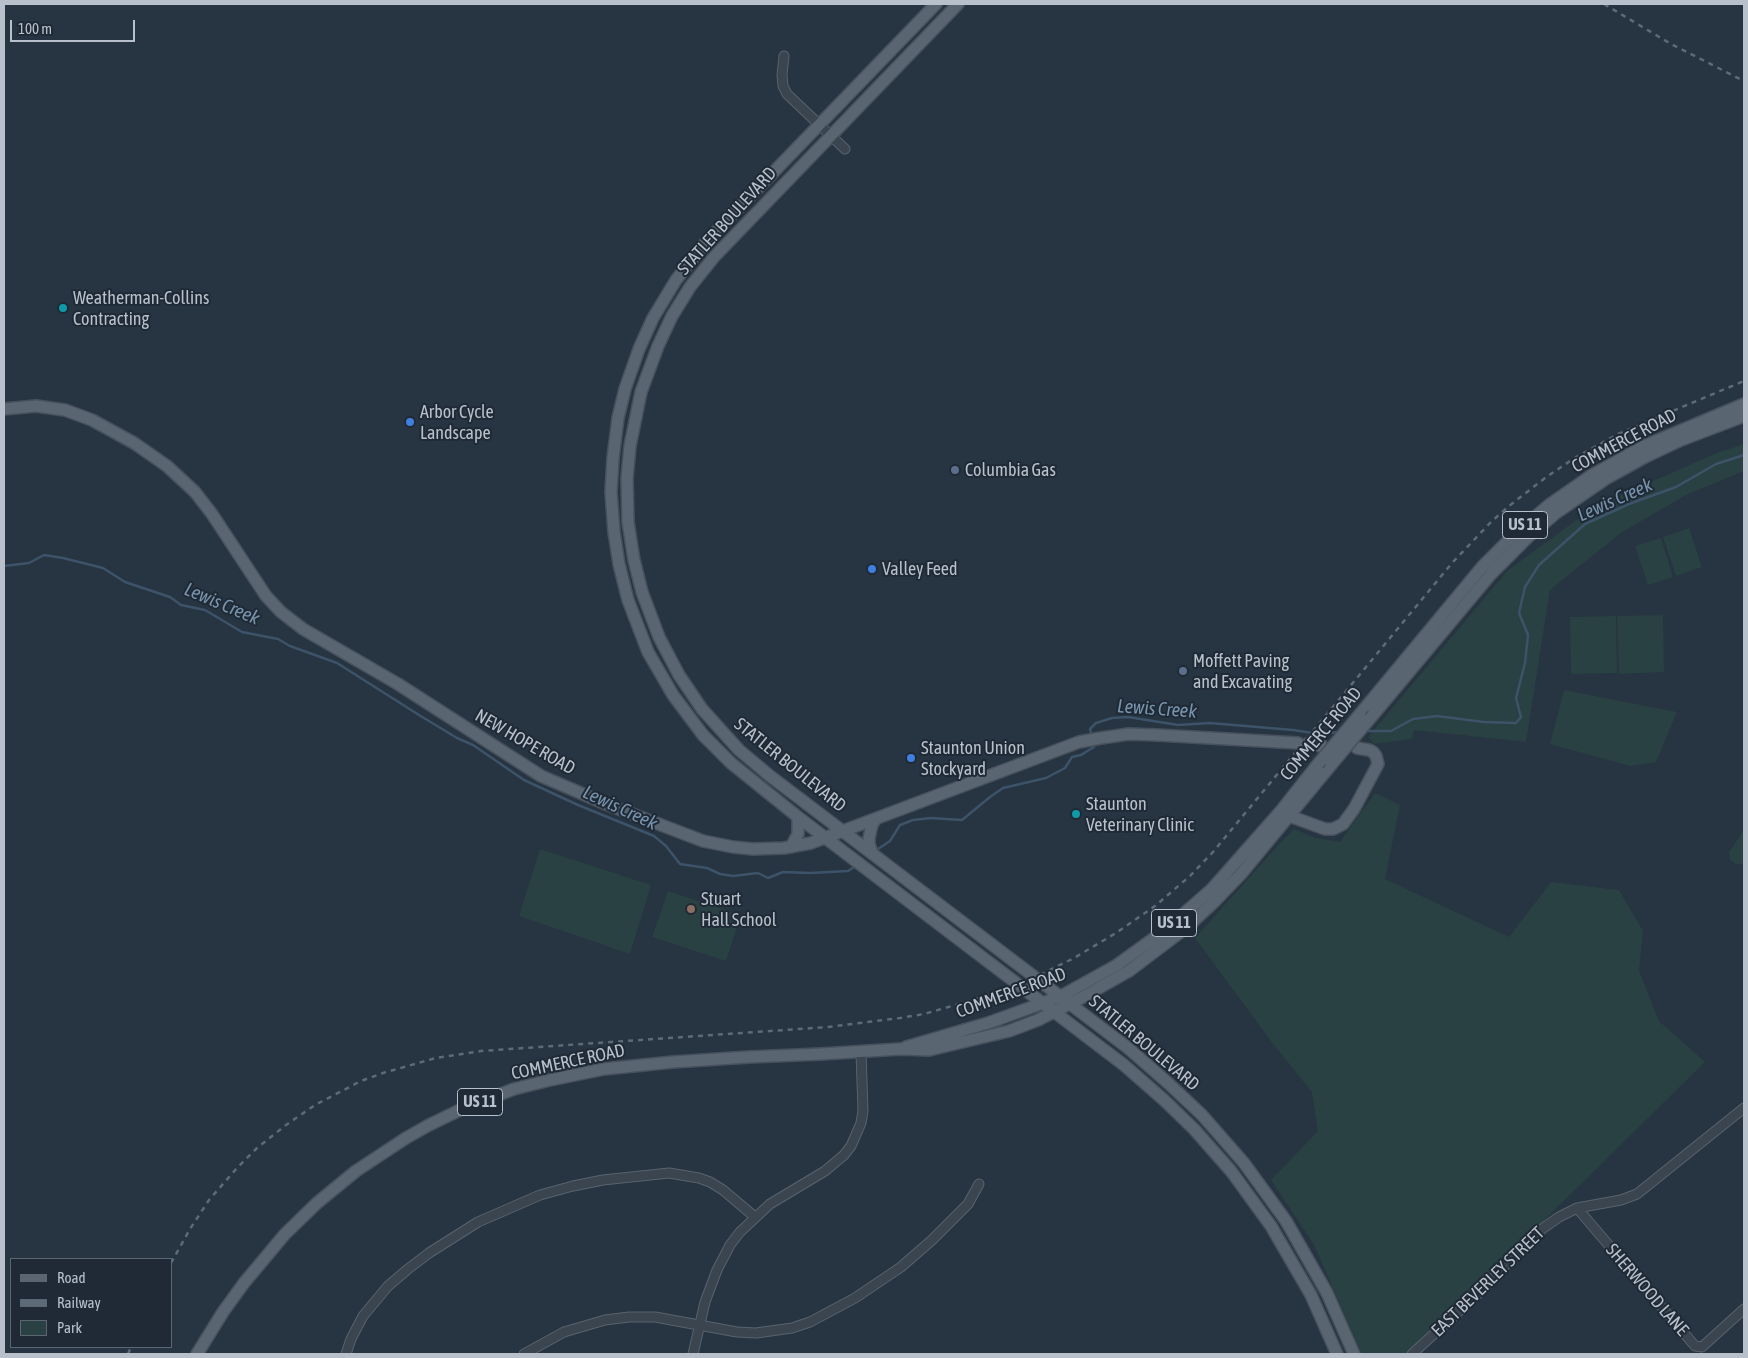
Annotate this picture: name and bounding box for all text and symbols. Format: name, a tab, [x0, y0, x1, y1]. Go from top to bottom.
scale bar	[12, 10, 138, 42]
text: 100 m	[18, 20, 52, 37]
street label: STATLER BOULEVARD	[673, 163, 781, 279]
place label: Weatherman-Collins Contracting	[73, 287, 209, 330]
marker: Weatherman-Collins Contracting	[57, 302, 69, 314]
place label: Arbor Cycle Landscape	[420, 401, 494, 444]
street label: COMMERCE ROAD	[1568, 404, 1680, 478]
marker: Arbor Cycle Landscape	[404, 416, 416, 428]
place label: Columbia Gas	[965, 459, 1056, 481]
marker: Columbia Gas	[949, 464, 961, 476]
water label: Lewis Creek	[1574, 473, 1656, 527]
road number: US 11	[1502, 512, 1548, 538]
place label: Valley Feed	[882, 558, 957, 580]
marker: Valley Feed	[866, 563, 878, 575]
water label: Lewis Creek	[181, 578, 263, 630]
place label: Moffett Paving and Excavating	[1193, 650, 1292, 692]
marker: Moffett Paving and Excavating	[1177, 665, 1189, 677]
street label: COMMERCE ROAD	[1276, 683, 1366, 785]
water label: Lewis Creek	[1116, 695, 1198, 723]
street label: NEW HOPE ROAD	[471, 705, 579, 779]
street label: STATLER BOULEVARD	[730, 713, 850, 817]
place label: Staunton Union Stockyard	[921, 737, 1025, 780]
marker: Staunton Union Stockyard	[905, 752, 917, 764]
water label: Lewis Creek	[579, 781, 661, 835]
place label: Staunton Veterinary Clinic	[1086, 793, 1194, 836]
marker: Staunton Veterinary Clinic	[1070, 808, 1082, 820]
place label: Stuart Hall School	[701, 888, 776, 931]
marker: Stuart Hall School	[685, 903, 697, 915]
road number: US 11	[1152, 910, 1196, 936]
street label: COMMERCE ROAD	[953, 963, 1069, 1023]
street label: STATLER BOULEVARD	[1084, 991, 1204, 1095]
street label: COMMERCE ROAD	[509, 1039, 627, 1085]
road number: US 11	[458, 1088, 502, 1116]
street label: EAST BEVERLEY STREET	[1427, 1223, 1549, 1341]
street label: SHERWOOD LANE	[1601, 1240, 1693, 1340]
legend	[10, 1258, 172, 1348]
text: Road	[57, 1269, 86, 1286]
text: Railway	[57, 1294, 101, 1311]
text: Park	[57, 1319, 82, 1336]

